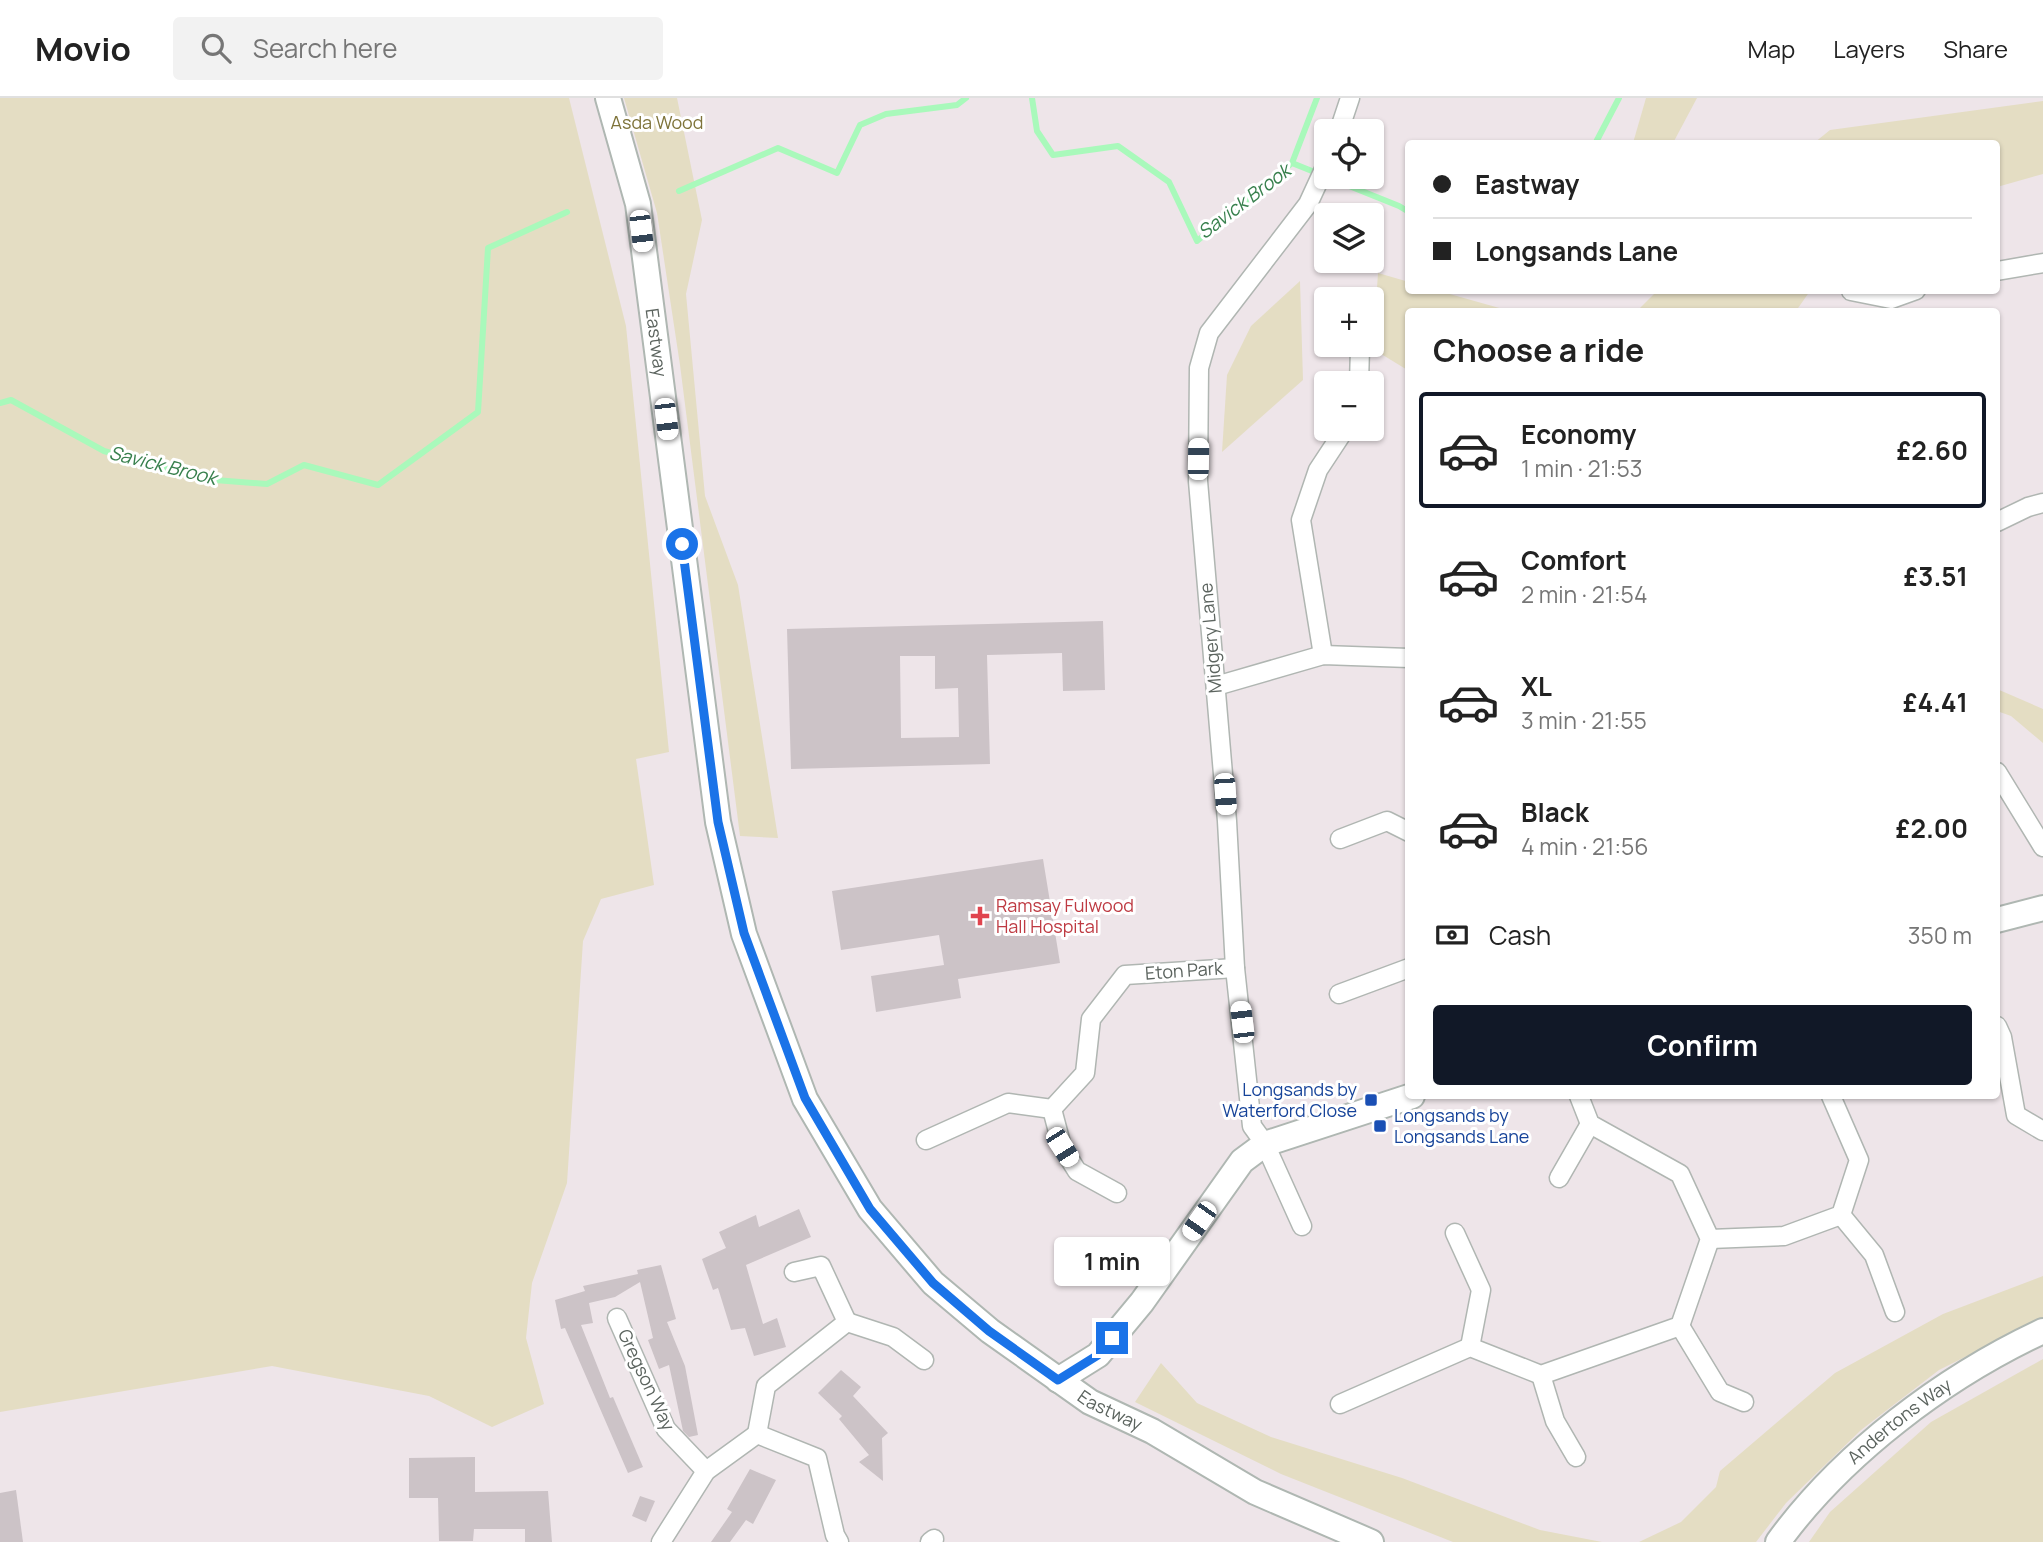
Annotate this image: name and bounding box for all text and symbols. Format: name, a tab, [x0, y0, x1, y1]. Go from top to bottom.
search box	[173, 17, 663, 80]
text: Movio	[35, 26, 131, 71]
icon: search	[197, 29, 235, 67]
text: Search here	[253, 30, 397, 66]
text: Map	[1748, 32, 1795, 65]
text: Layers	[1833, 32, 1905, 65]
text: Share	[1943, 32, 2008, 65]
park label: Asda Wood	[611, 110, 703, 134]
map controls	[1314, 119, 1384, 441]
button: locate	[1314, 119, 1384, 189]
water label: Savick Brook	[1192, 156, 1298, 244]
text: Eastway	[1475, 166, 1579, 202]
button: layers	[1314, 203, 1384, 273]
car	[629, 209, 654, 253]
text: Longsands Lane	[1475, 233, 1678, 269]
button: +	[1314, 287, 1384, 357]
street label: Eastway	[641, 307, 673, 379]
text: Choose a ride	[1433, 328, 1644, 372]
button: −	[1314, 371, 1384, 441]
car	[654, 397, 679, 441]
text: Economy	[1521, 416, 1636, 452]
icon: car	[1437, 419, 1500, 482]
text: £2.60	[1897, 432, 1968, 468]
car	[1188, 438, 1209, 480]
water label: Savick Brook	[107, 439, 222, 492]
text: 1 min · 21:53	[1521, 452, 1642, 484]
route start	[666, 528, 698, 560]
text: Comfort	[1521, 542, 1627, 578]
icon: car	[1437, 545, 1500, 608]
text: £3.51	[1904, 558, 1968, 594]
text: 2 min · 21:54	[1521, 578, 1647, 610]
street label: Midgery Lane	[1193, 582, 1227, 694]
text: XL	[1521, 668, 1552, 704]
icon: car	[1437, 671, 1500, 734]
text: £4.41	[1903, 684, 1968, 720]
text: 3 min · 21:55	[1521, 704, 1647, 736]
car	[1214, 772, 1237, 816]
text: Black	[1521, 794, 1589, 830]
icon: car	[1437, 797, 1500, 860]
text: £2.00	[1896, 810, 1968, 846]
text: 4 min · 21:56	[1521, 830, 1649, 862]
place label: Ramsay Fulwood Hall Hospital	[996, 893, 1134, 938]
marker: Ramsay Fulwood Hall Hospital	[970, 906, 990, 926]
icon: cash	[1433, 916, 1471, 954]
text: Cash	[1489, 917, 1551, 953]
text: 350 m	[1908, 919, 1972, 951]
street label: Eton Park	[1144, 955, 1225, 985]
car	[1230, 1000, 1255, 1044]
button: Confirm	[1433, 1005, 1972, 1085]
place label: Longsands by Waterford Close	[1222, 1077, 1358, 1122]
marker: Longsands by Waterford Close	[1363, 1092, 1379, 1108]
place label: Longsands by Longsands Lane	[1394, 1103, 1529, 1148]
marker: Longsands by Longsands Lane	[1372, 1118, 1388, 1134]
car	[1042, 1124, 1083, 1170]
car	[1179, 1198, 1220, 1244]
callout: 1 min	[1054, 1236, 1170, 1286]
text: 1 min	[1084, 1245, 1140, 1277]
route end	[1096, 1322, 1128, 1354]
street label: Gregson Way	[613, 1325, 681, 1435]
street label: Andertons Way	[1842, 1372, 1956, 1469]
street label: Eastway	[1073, 1384, 1147, 1436]

